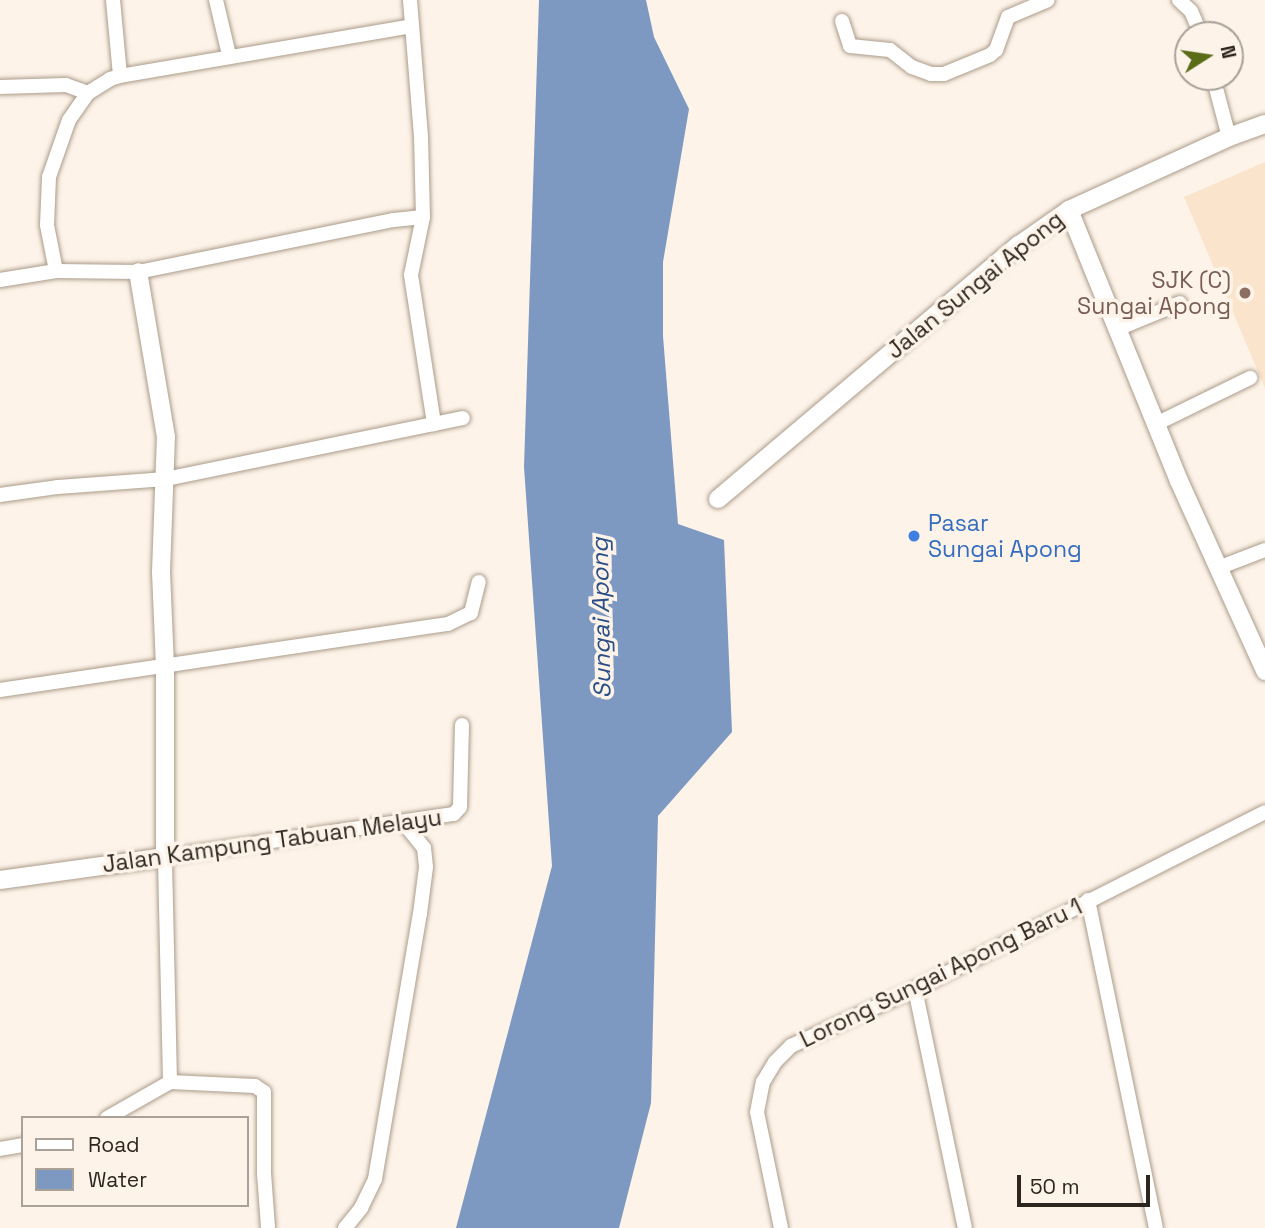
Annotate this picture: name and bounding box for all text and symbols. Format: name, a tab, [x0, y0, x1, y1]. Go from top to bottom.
north arrow	[1174, 21, 1244, 91]
text: N	[1215, 43, 1242, 61]
street label: Jalan Sungai Apong	[881, 205, 1069, 365]
place label: SJK (C) Sungai Apong	[1077, 266, 1231, 320]
marker: SJK (C) Sungai Apong	[1237, 285, 1253, 301]
place label: Pasar Sungai Apong	[928, 509, 1082, 563]
marker: Pasar Sungai Apong	[906, 528, 922, 544]
water label: Sungai Apong	[585, 537, 617, 699]
street label: Jalan Kampung Tabuan Melayu	[100, 803, 444, 879]
street label: Lorong Sungai Apong Baru 1	[795, 892, 1087, 1054]
legend	[21, 1116, 248, 1207]
text: Road	[88, 1131, 140, 1158]
scale bar	[1020, 1162, 1153, 1206]
text: Water	[88, 1166, 147, 1193]
text: 50 m	[1030, 1173, 1080, 1200]

